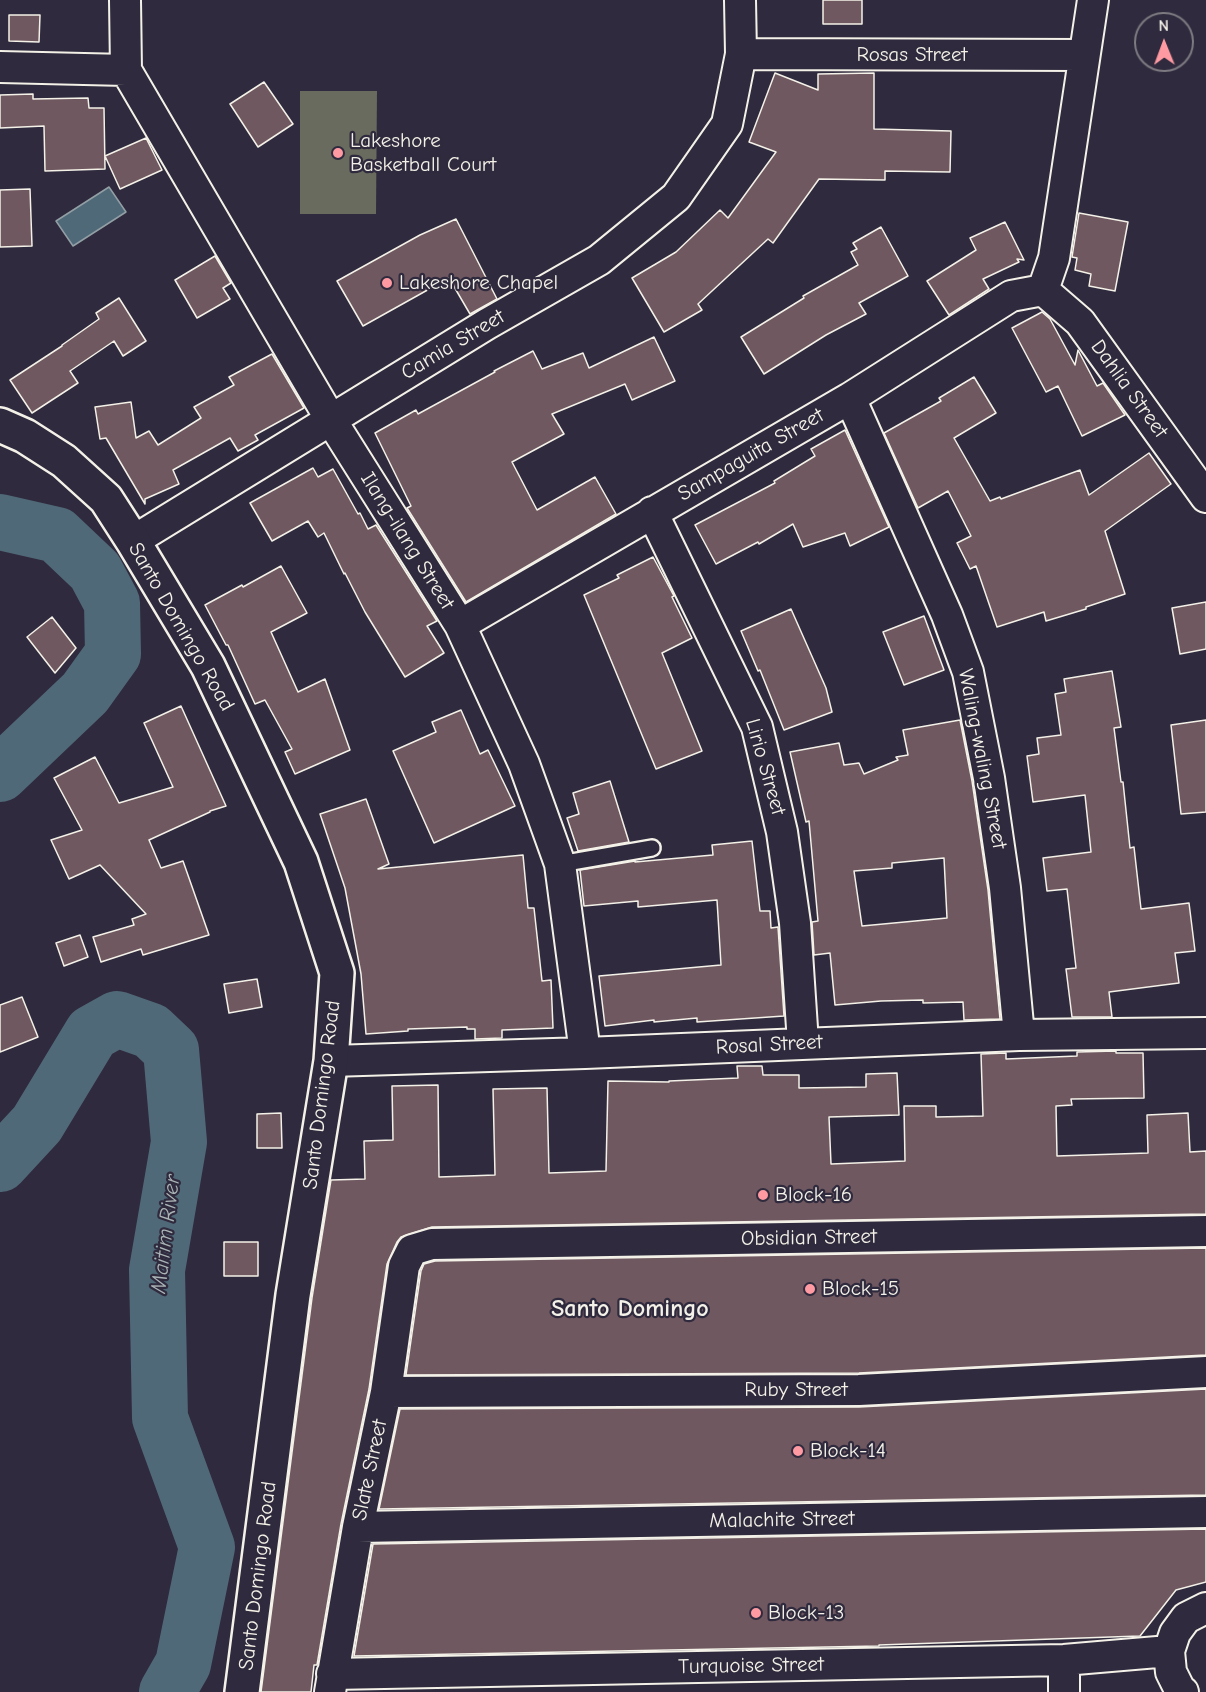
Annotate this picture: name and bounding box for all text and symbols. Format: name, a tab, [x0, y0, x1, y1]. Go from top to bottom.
north arrow	[1134, 12, 1194, 72]
text: N	[1158, 17, 1169, 35]
street label: Rosas Street	[856, 42, 968, 68]
place label: Lakeshore Basketball Court	[350, 128, 496, 178]
marker: Lakeshore Basketball Court	[331, 146, 345, 160]
place label: Lakeshore Chapel	[399, 270, 558, 296]
marker: Lakeshore Chapel	[380, 276, 394, 290]
street label: Camia Street	[397, 304, 509, 386]
street label: Dahlia Street	[1085, 335, 1173, 443]
street label: Sampaguita Street	[674, 403, 828, 507]
street label: Ilang-ilang Street	[355, 468, 459, 614]
street label: Santo Domingo Road	[123, 538, 239, 716]
street label: Waling-waling Street	[952, 667, 1012, 851]
street label: Lirio Street	[739, 716, 791, 818]
street label: Santo Domingo Road	[298, 999, 346, 1191]
street label: Rosal Street	[715, 1030, 823, 1060]
water label: Maitim River	[146, 1173, 186, 1295]
place label: Block-16	[775, 1182, 852, 1208]
marker: Block-16	[756, 1188, 770, 1202]
street label: Obsidian Street	[741, 1224, 877, 1252]
place label: Block-15	[822, 1276, 899, 1302]
marker: Block-15	[803, 1282, 817, 1296]
district label: Santo Domingo	[551, 1295, 709, 1323]
street label: Ruby Street	[744, 1377, 848, 1403]
street label: Slate Street	[347, 1417, 393, 1523]
place label: Block-14	[810, 1438, 886, 1464]
marker: Block-14	[791, 1444, 805, 1458]
street label: Santo Domingo Road	[234, 1480, 282, 1672]
street label: Malachite Street	[709, 1506, 855, 1534]
place label: Block-13	[768, 1600, 844, 1626]
marker: Block-13	[749, 1606, 763, 1620]
street label: Turquoise Street	[678, 1652, 824, 1680]

